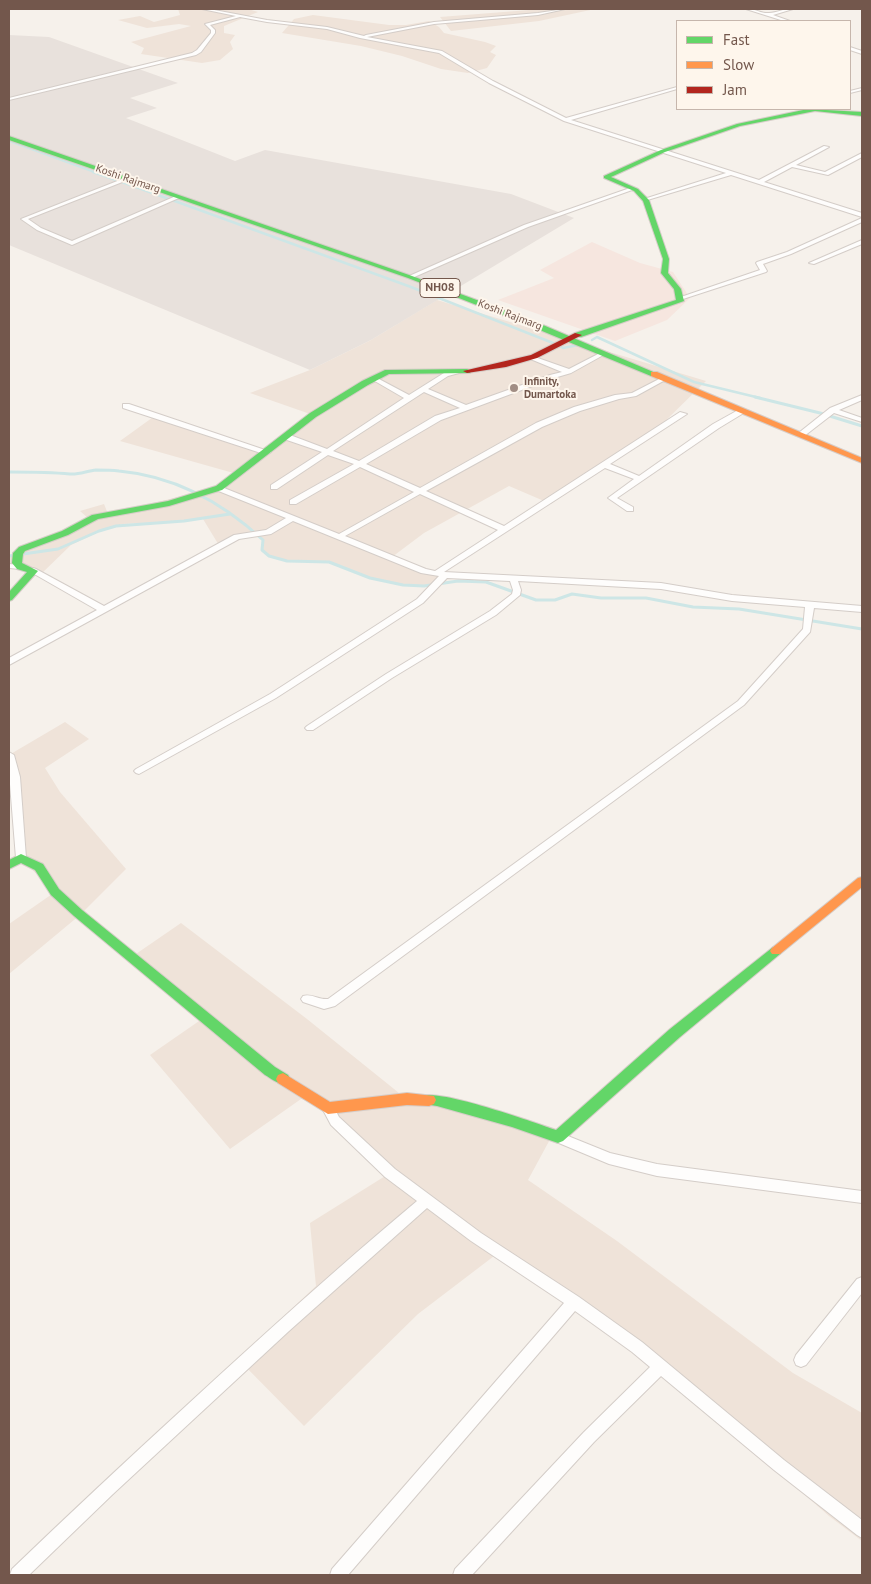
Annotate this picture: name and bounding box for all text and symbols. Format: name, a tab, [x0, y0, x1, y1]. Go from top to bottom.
legend	[676, 20, 851, 110]
text: Fast	[723, 30, 750, 49]
text: Slow	[723, 55, 754, 74]
text: Jam	[723, 80, 747, 99]
street label: Koshi Rajmarg	[94, 162, 162, 196]
road number: NH08	[420, 278, 460, 298]
street label: Koshi Rajmarg	[476, 297, 544, 333]
place label: Infinity, Dumartoka	[524, 375, 576, 401]
marker: Infinity, Dumartoka	[508, 382, 520, 394]

